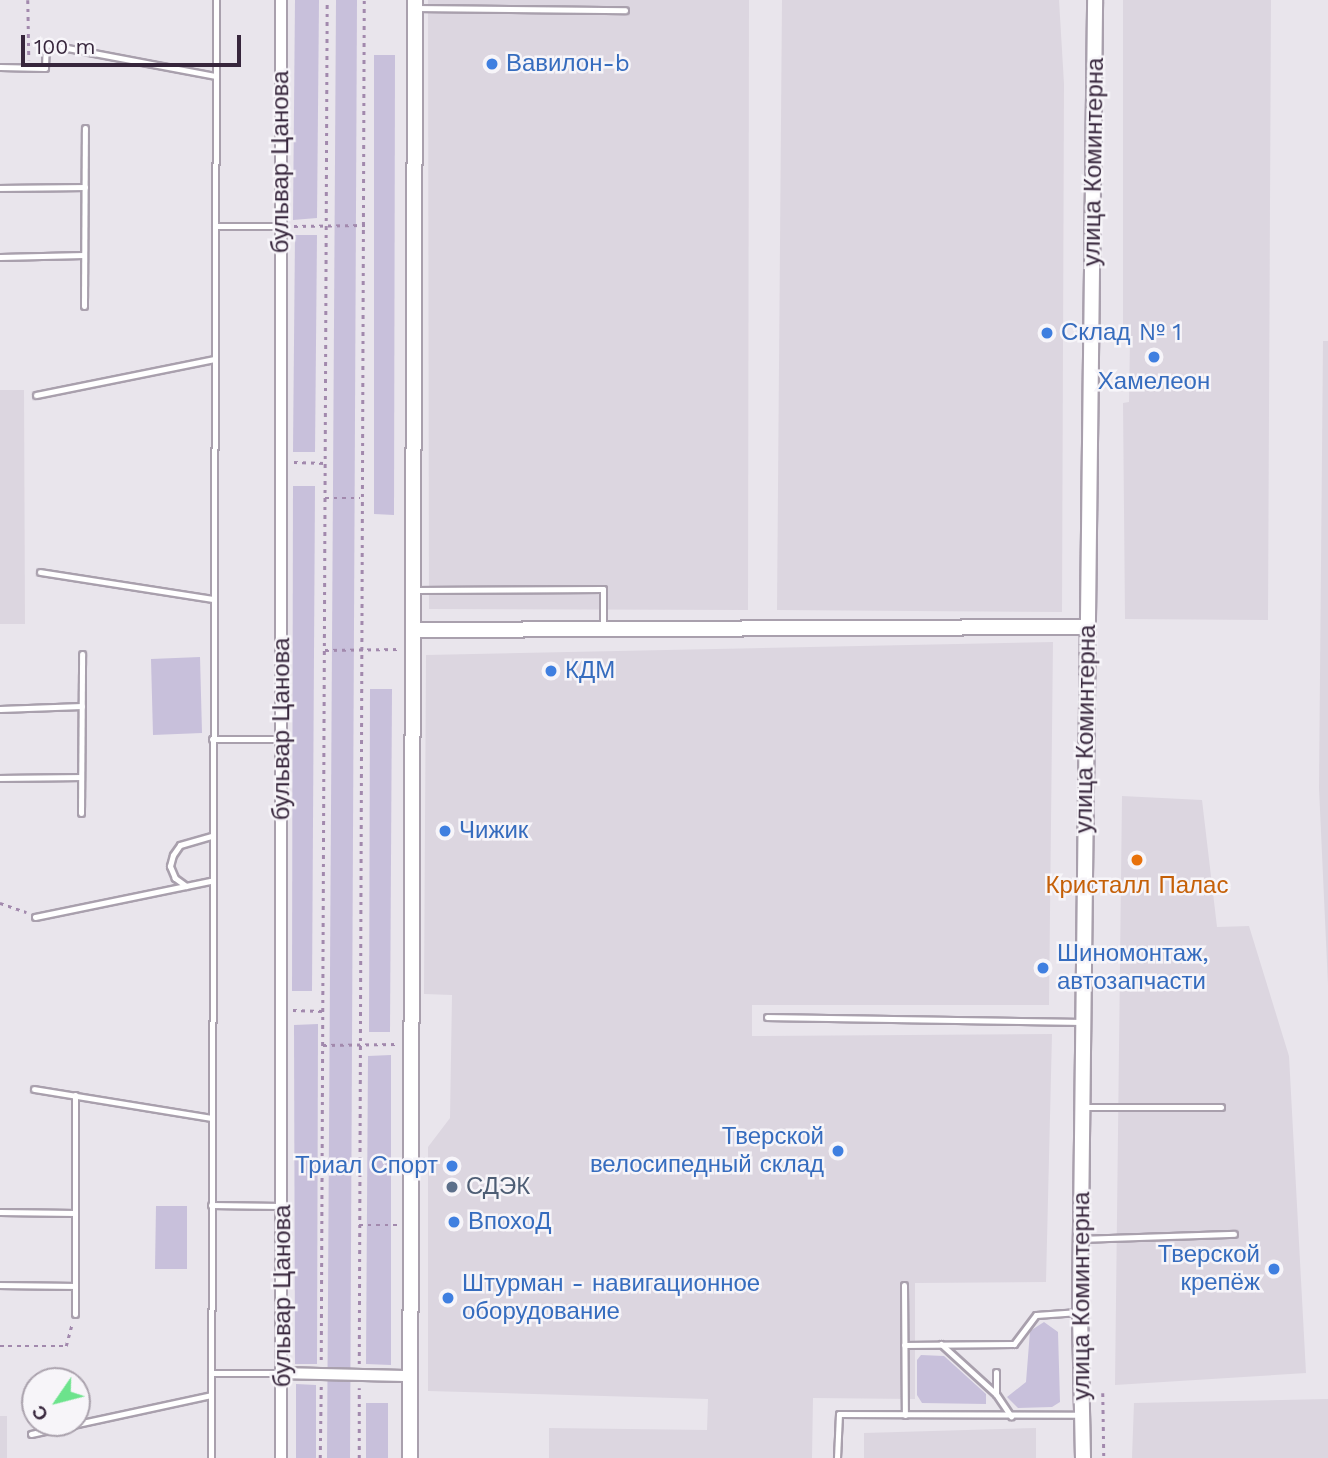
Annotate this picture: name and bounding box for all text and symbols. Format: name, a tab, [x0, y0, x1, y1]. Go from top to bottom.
scale bar	[24, 21, 245, 65]
text: 100 m	[34, 34, 96, 59]
place label: Вавилон-b	[506, 50, 630, 78]
marker: Вавилон-b	[484, 56, 500, 72]
street label: улица Коминтерна	[1078, 57, 1110, 267]
street label: бульвар Цанова	[267, 71, 295, 253]
place label: Склад № 1	[1061, 319, 1182, 347]
marker: Склад № 1	[1039, 325, 1055, 341]
marker: Хамелеон	[1146, 349, 1162, 365]
place label: Хамелеон	[1098, 368, 1210, 396]
street label: улица Коминтерна	[1070, 624, 1102, 834]
street label: бульвар Цанова	[268, 638, 296, 820]
place label: КДМ	[565, 657, 615, 685]
marker: КДМ	[543, 663, 559, 679]
place label: Чижик	[459, 817, 528, 845]
marker: Чижик	[437, 823, 453, 839]
marker: Кристалл Палас	[1129, 852, 1145, 868]
place label: Кристалл Палас	[1046, 872, 1228, 900]
place label: Шиномонтаж, автозапчасти	[1057, 940, 1209, 996]
marker: Шиномонтаж, автозапчасти	[1035, 960, 1051, 976]
place label: Тверской велосипедный склад	[590, 1123, 824, 1179]
marker: Тверской велосипедный склад	[830, 1143, 846, 1159]
place label: Триал Спорт	[295, 1152, 438, 1180]
marker: Триал Спорт	[444, 1158, 460, 1174]
place label: СДЭК	[466, 1173, 530, 1201]
marker: СДЭК	[444, 1179, 460, 1195]
street label: улица Коминтерна	[1068, 1192, 1096, 1400]
street label: бульвар Цанова	[269, 1205, 297, 1387]
place label: ВпохоД	[468, 1208, 551, 1236]
marker: ВпохоД	[446, 1214, 462, 1230]
place label: Тверской крепёж	[1158, 1241, 1260, 1297]
marker: Тверской крепёж	[1266, 1261, 1282, 1277]
place label: Штурман - навигационное оборудование	[462, 1270, 760, 1326]
marker: Штурман - навигационное оборудование	[440, 1290, 456, 1306]
north arrow	[21, 1367, 91, 1437]
text: С	[27, 1401, 53, 1425]

